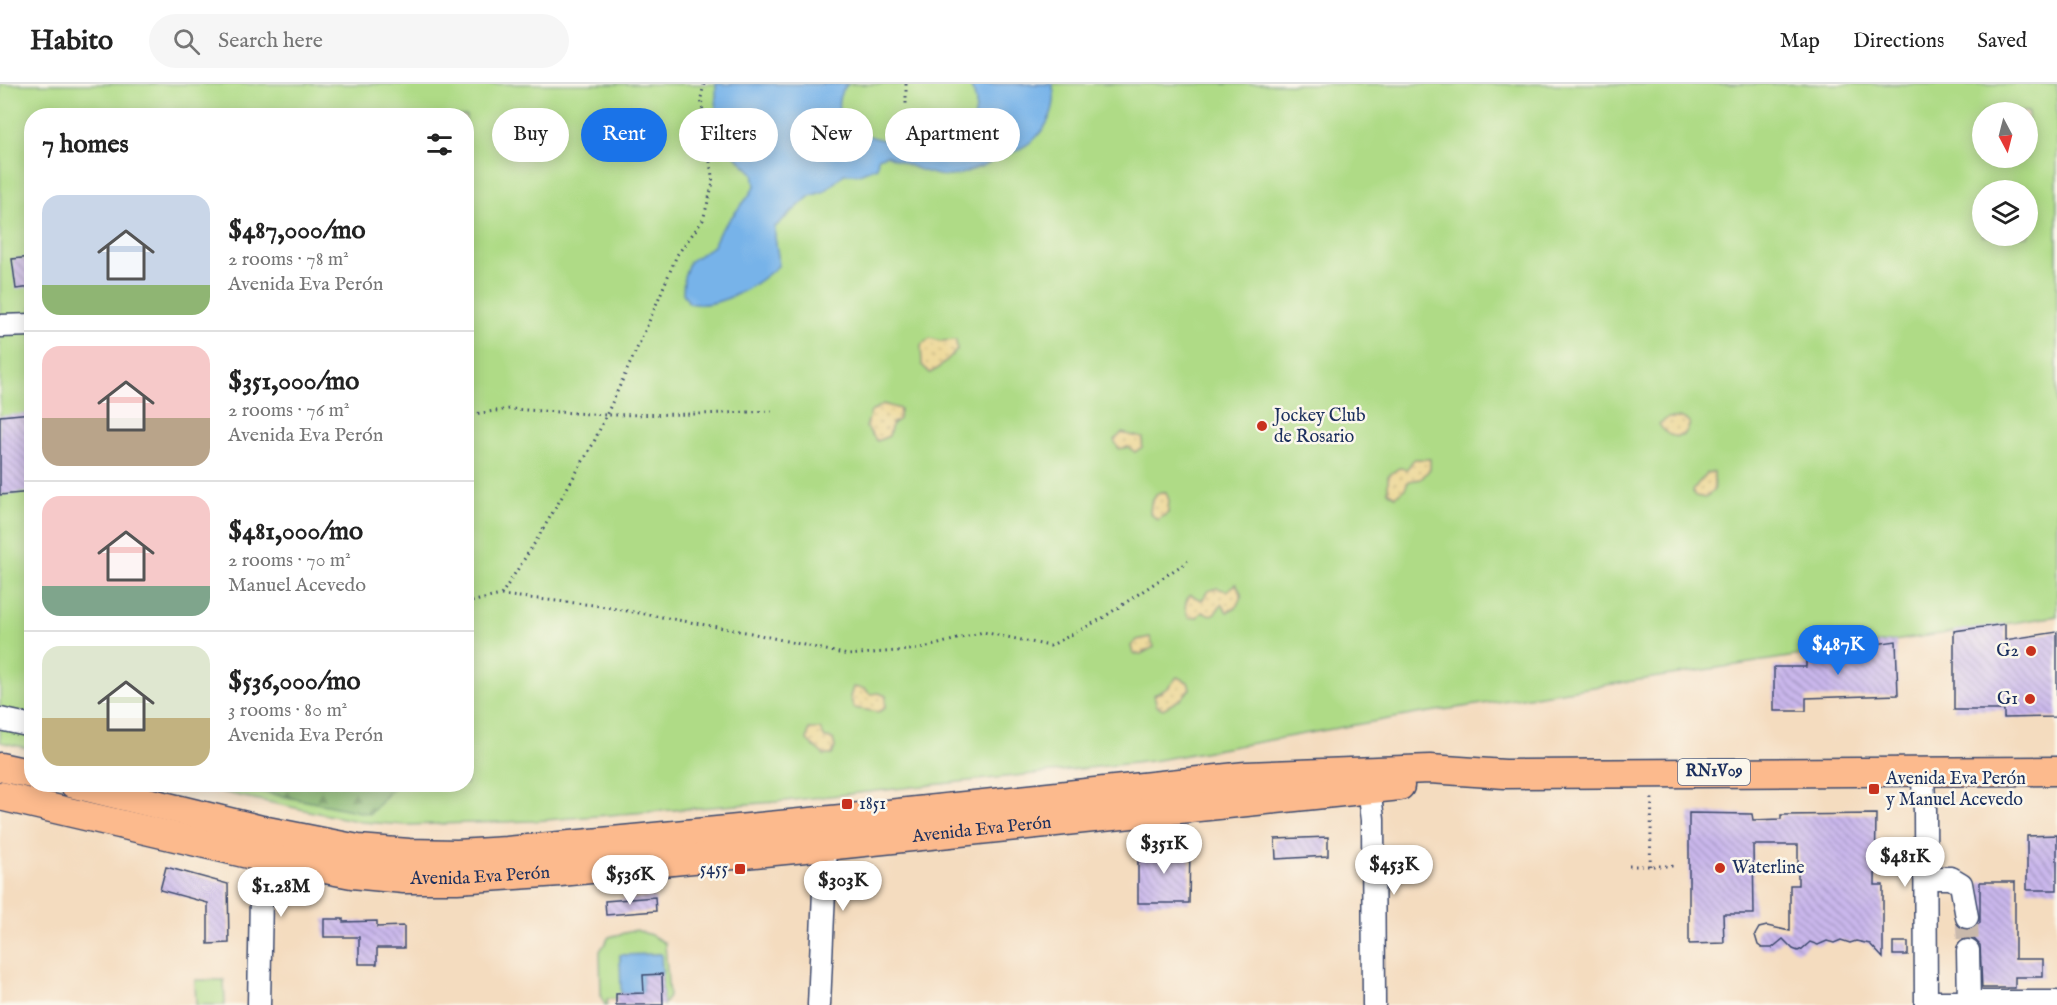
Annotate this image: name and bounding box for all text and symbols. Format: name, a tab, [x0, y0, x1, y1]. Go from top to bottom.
search box	[149, 14, 569, 68]
text: Habito	[30, 24, 113, 59]
icon: search	[170, 25, 203, 58]
text: Search here	[218, 27, 323, 55]
text: Map	[1780, 28, 1820, 55]
text: Directions	[1853, 28, 1944, 55]
text: Saved	[1977, 28, 2027, 55]
north arrow	[1972, 102, 2038, 168]
map controls	[1972, 102, 2038, 246]
chip: Buy	[492, 108, 569, 162]
chip: Rent	[581, 108, 667, 162]
chip: Filters	[679, 108, 778, 162]
chip: New	[790, 108, 873, 162]
chip: Apartment	[885, 108, 1020, 162]
text: 7 homes	[42, 128, 129, 161]
icon: filters	[423, 128, 456, 161]
button: layers	[1972, 180, 2038, 246]
text: $487,000/mo	[228, 214, 366, 247]
icon: home	[90, 219, 162, 291]
text: 2 rooms · 78 m²	[228, 247, 349, 272]
text: Avenida Eva Perón	[228, 272, 383, 297]
text: $351,000/mo	[228, 365, 359, 398]
icon: home	[90, 370, 162, 442]
text: 2 rooms · 76 m²	[228, 398, 349, 423]
place label: Jockey Club de Rosario	[1272, 405, 1366, 449]
marker: Jockey Club de Rosario	[1255, 419, 1269, 433]
text: Avenida Eva Perón	[228, 423, 383, 448]
text: $481,000/mo	[228, 515, 363, 548]
icon: home	[90, 520, 162, 592]
text: 2 rooms · 70 m²	[228, 548, 351, 573]
text: Manuel Acevedo	[228, 573, 366, 598]
pin: $487K	[1796, 625, 1880, 676]
text: $487K	[1812, 632, 1864, 657]
place label: G2	[1996, 640, 2019, 663]
marker: G2	[2024, 644, 2038, 658]
text: $536,000/mo	[228, 665, 361, 698]
icon: home	[90, 670, 162, 742]
place label: G1	[1997, 688, 2018, 711]
marker: G1	[2023, 692, 2037, 706]
text: 3 rooms · 80 m²	[228, 698, 347, 723]
text: Avenida Eva Perón	[228, 723, 383, 748]
road number: RN1V09	[1678, 759, 1750, 785]
place label: Avenida Eva Perón y Manuel Acevedo	[1885, 768, 2026, 812]
marker: Avenida Eva Perón y Manuel Acevedo	[1867, 782, 1881, 796]
place label: 1851	[859, 793, 886, 816]
marker: 1851	[840, 797, 854, 811]
street label: Avenida Eva Perón	[910, 811, 1053, 849]
pin: $351K	[1122, 824, 1206, 875]
text: $351K	[1140, 831, 1188, 856]
pin: $481K	[1863, 837, 1947, 888]
text: $481K	[1880, 844, 1930, 869]
pin: $453K	[1352, 845, 1436, 896]
text: $453K	[1369, 852, 1419, 877]
pin: $536K	[588, 855, 672, 906]
place label: Waterline	[1732, 857, 1804, 880]
place label: 5455	[700, 858, 728, 881]
street label: Avenida Eva Perón	[409, 861, 551, 891]
pin: $303K	[801, 861, 885, 912]
marker: Waterline	[1713, 861, 1727, 875]
text: $536K	[606, 862, 654, 887]
marker: 5455	[733, 862, 747, 876]
pin: $1.28M	[232, 867, 330, 918]
text: $303K	[818, 868, 868, 893]
text: $1.28M	[252, 874, 310, 899]

